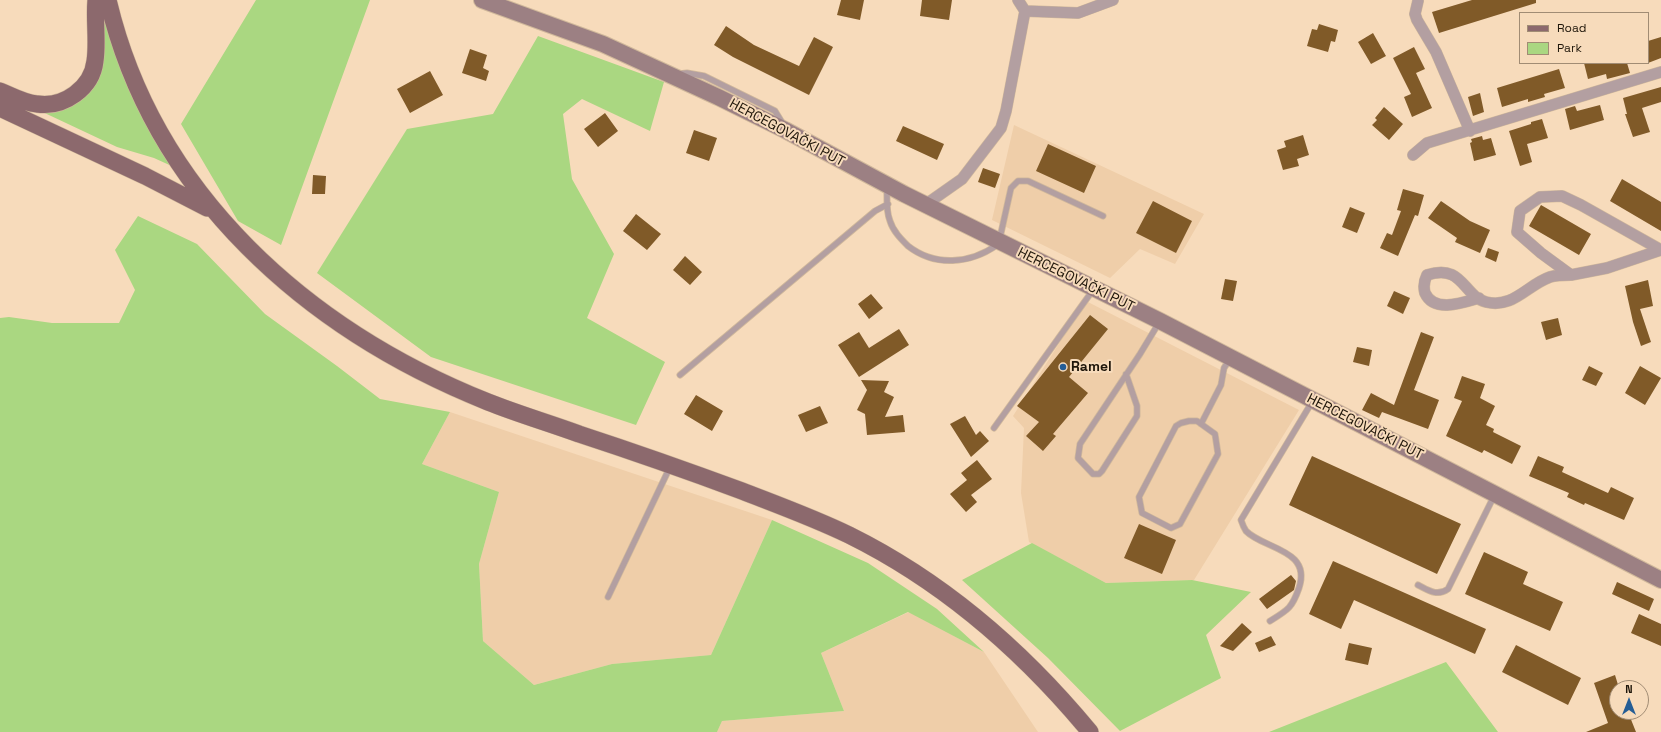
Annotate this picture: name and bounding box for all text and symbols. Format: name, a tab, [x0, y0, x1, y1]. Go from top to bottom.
legend	[1519, 12, 1649, 64]
text: Road	[1557, 20, 1586, 36]
text: Park	[1557, 40, 1582, 56]
street label: HERCEGOVAČKI PUT	[726, 95, 848, 171]
street label: HERCEGOVAČKI PUT	[1015, 244, 1137, 316]
place label: Ramel	[1071, 359, 1112, 375]
marker: Ramel	[1058, 362, 1068, 372]
street label: HERCEGOVAČKI PUT	[1304, 390, 1426, 464]
north arrow	[1609, 680, 1649, 720]
text: N	[1625, 682, 1633, 696]

